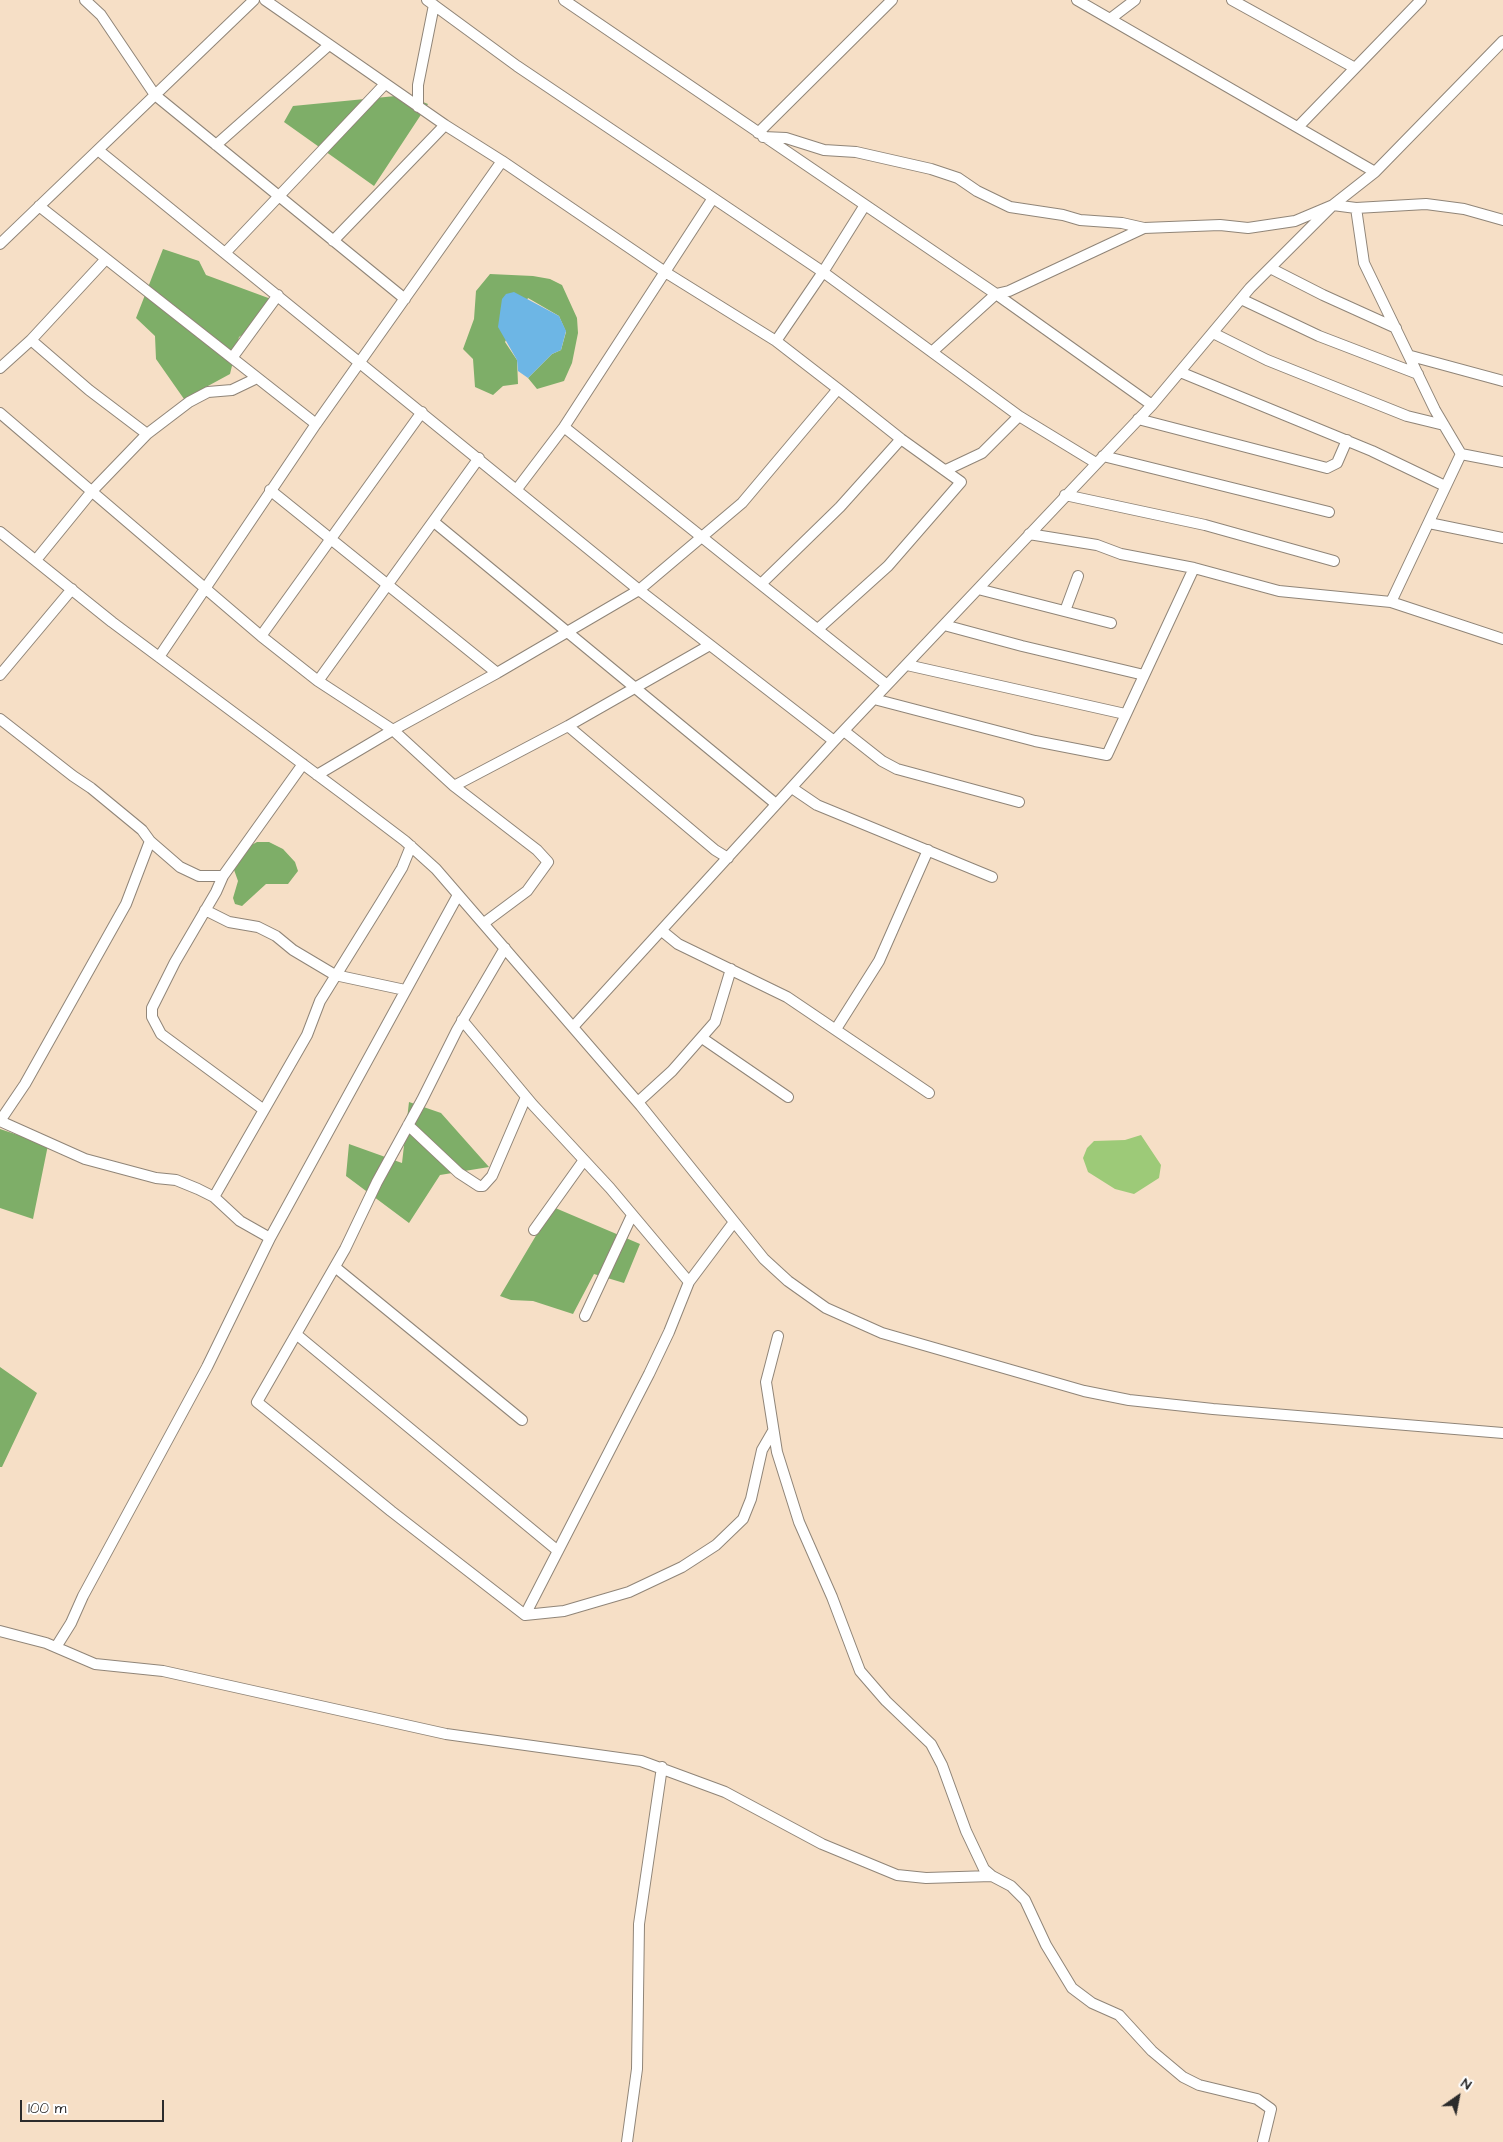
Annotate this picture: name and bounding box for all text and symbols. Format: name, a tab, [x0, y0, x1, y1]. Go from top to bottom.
north arrow	[1433, 2072, 1483, 2122]
text: N	[1457, 2074, 1475, 2095]
scale bar	[22, 2090, 166, 2122]
text: 100 m	[28, 2098, 67, 2119]

